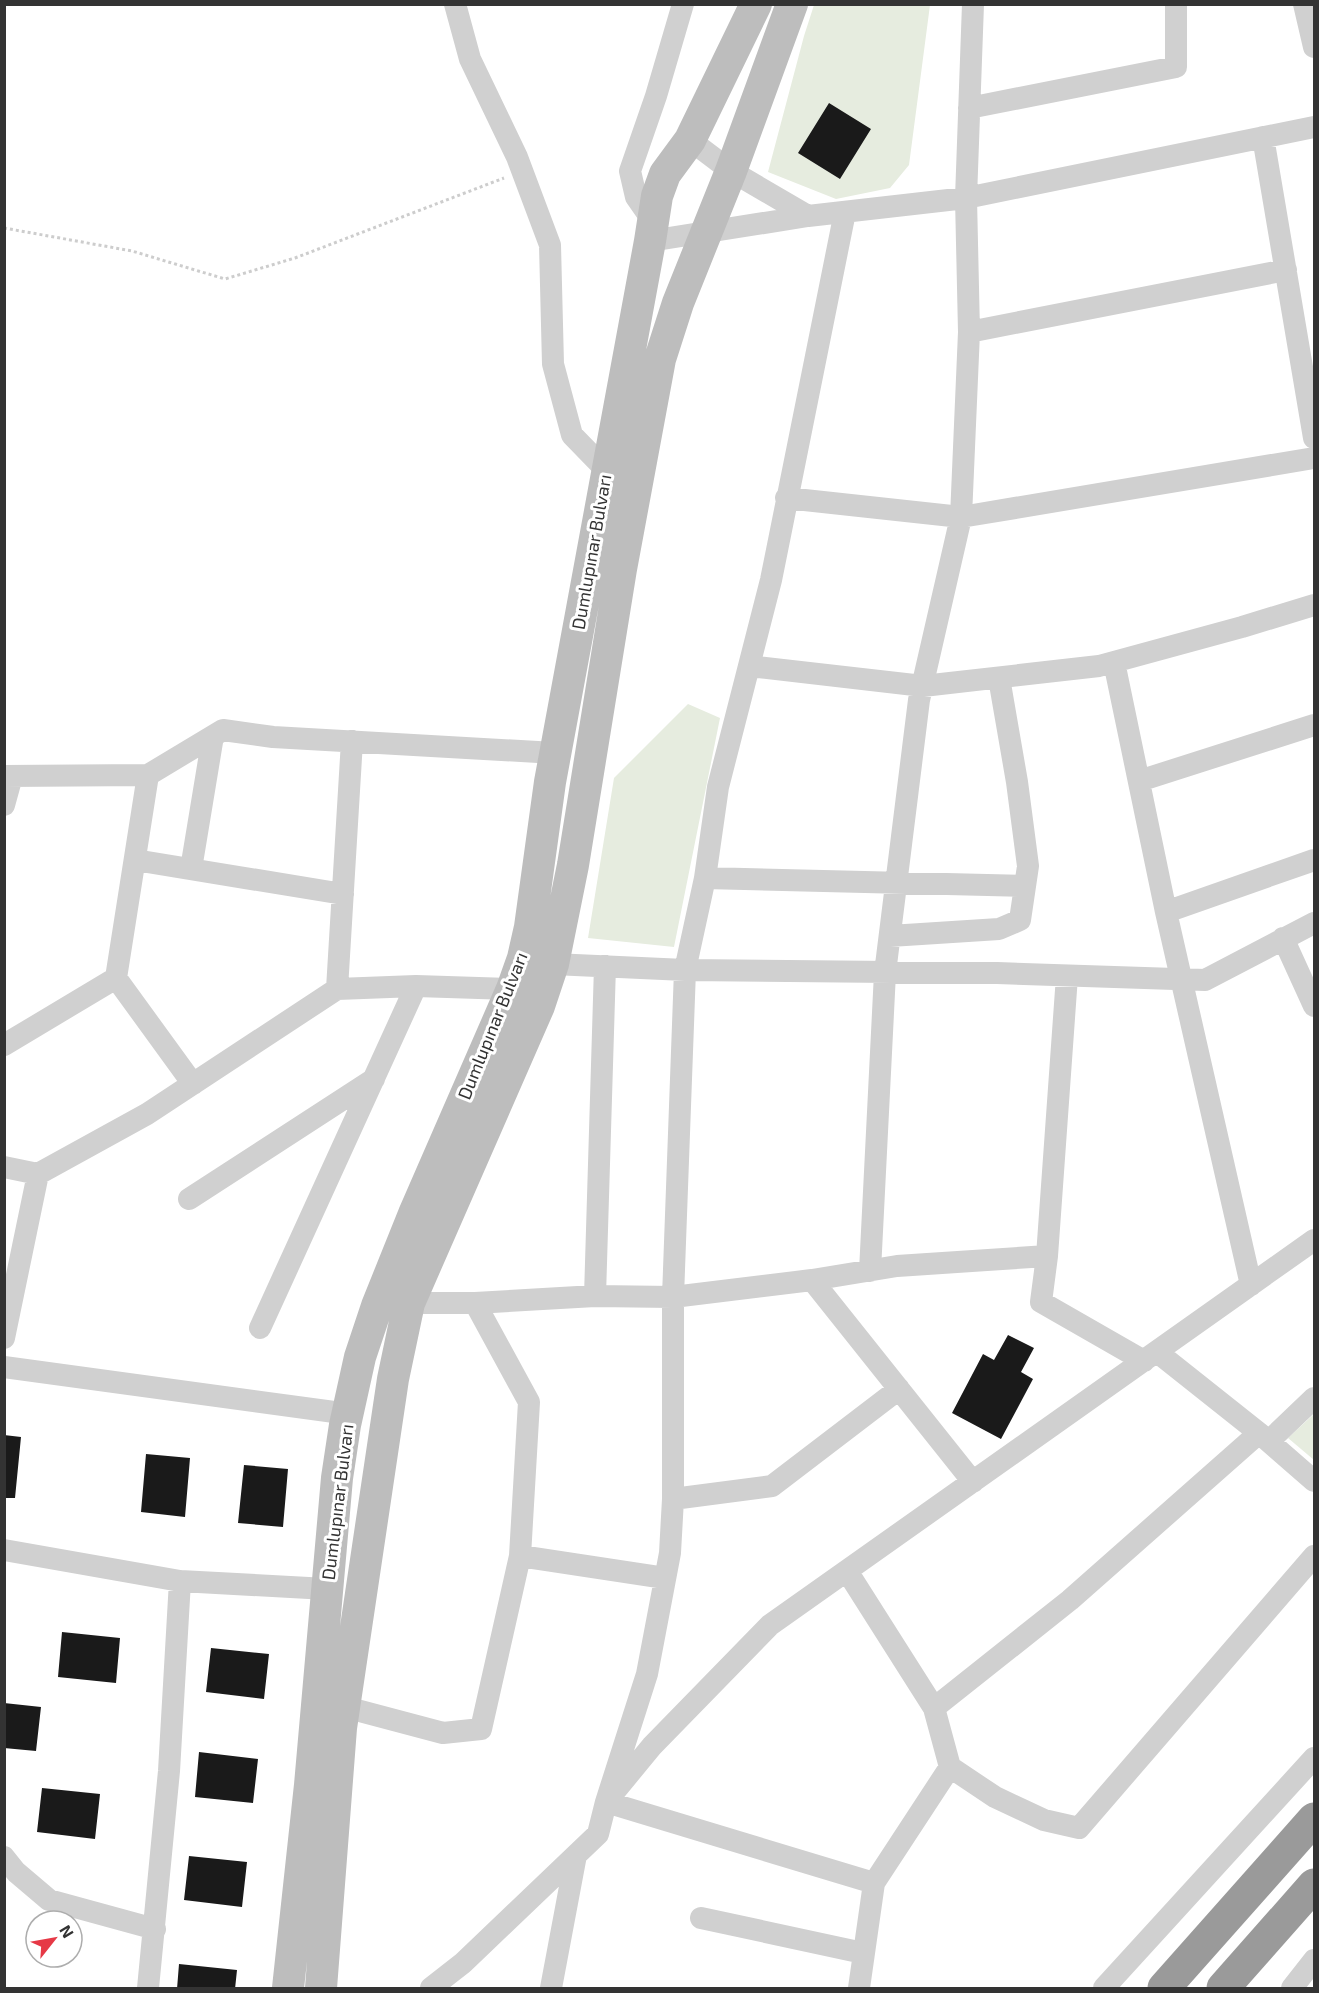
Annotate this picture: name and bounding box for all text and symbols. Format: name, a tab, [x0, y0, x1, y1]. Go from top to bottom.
street label: Dumlupınar Bulvarı	[567, 473, 615, 631]
street label: Dumlupınar Bulvarı	[452, 949, 532, 1103]
street label: Dumlupınar Bulvarı	[317, 1423, 357, 1581]
north arrow	[24, 1909, 84, 1969]
text: N	[56, 1921, 78, 1941]

